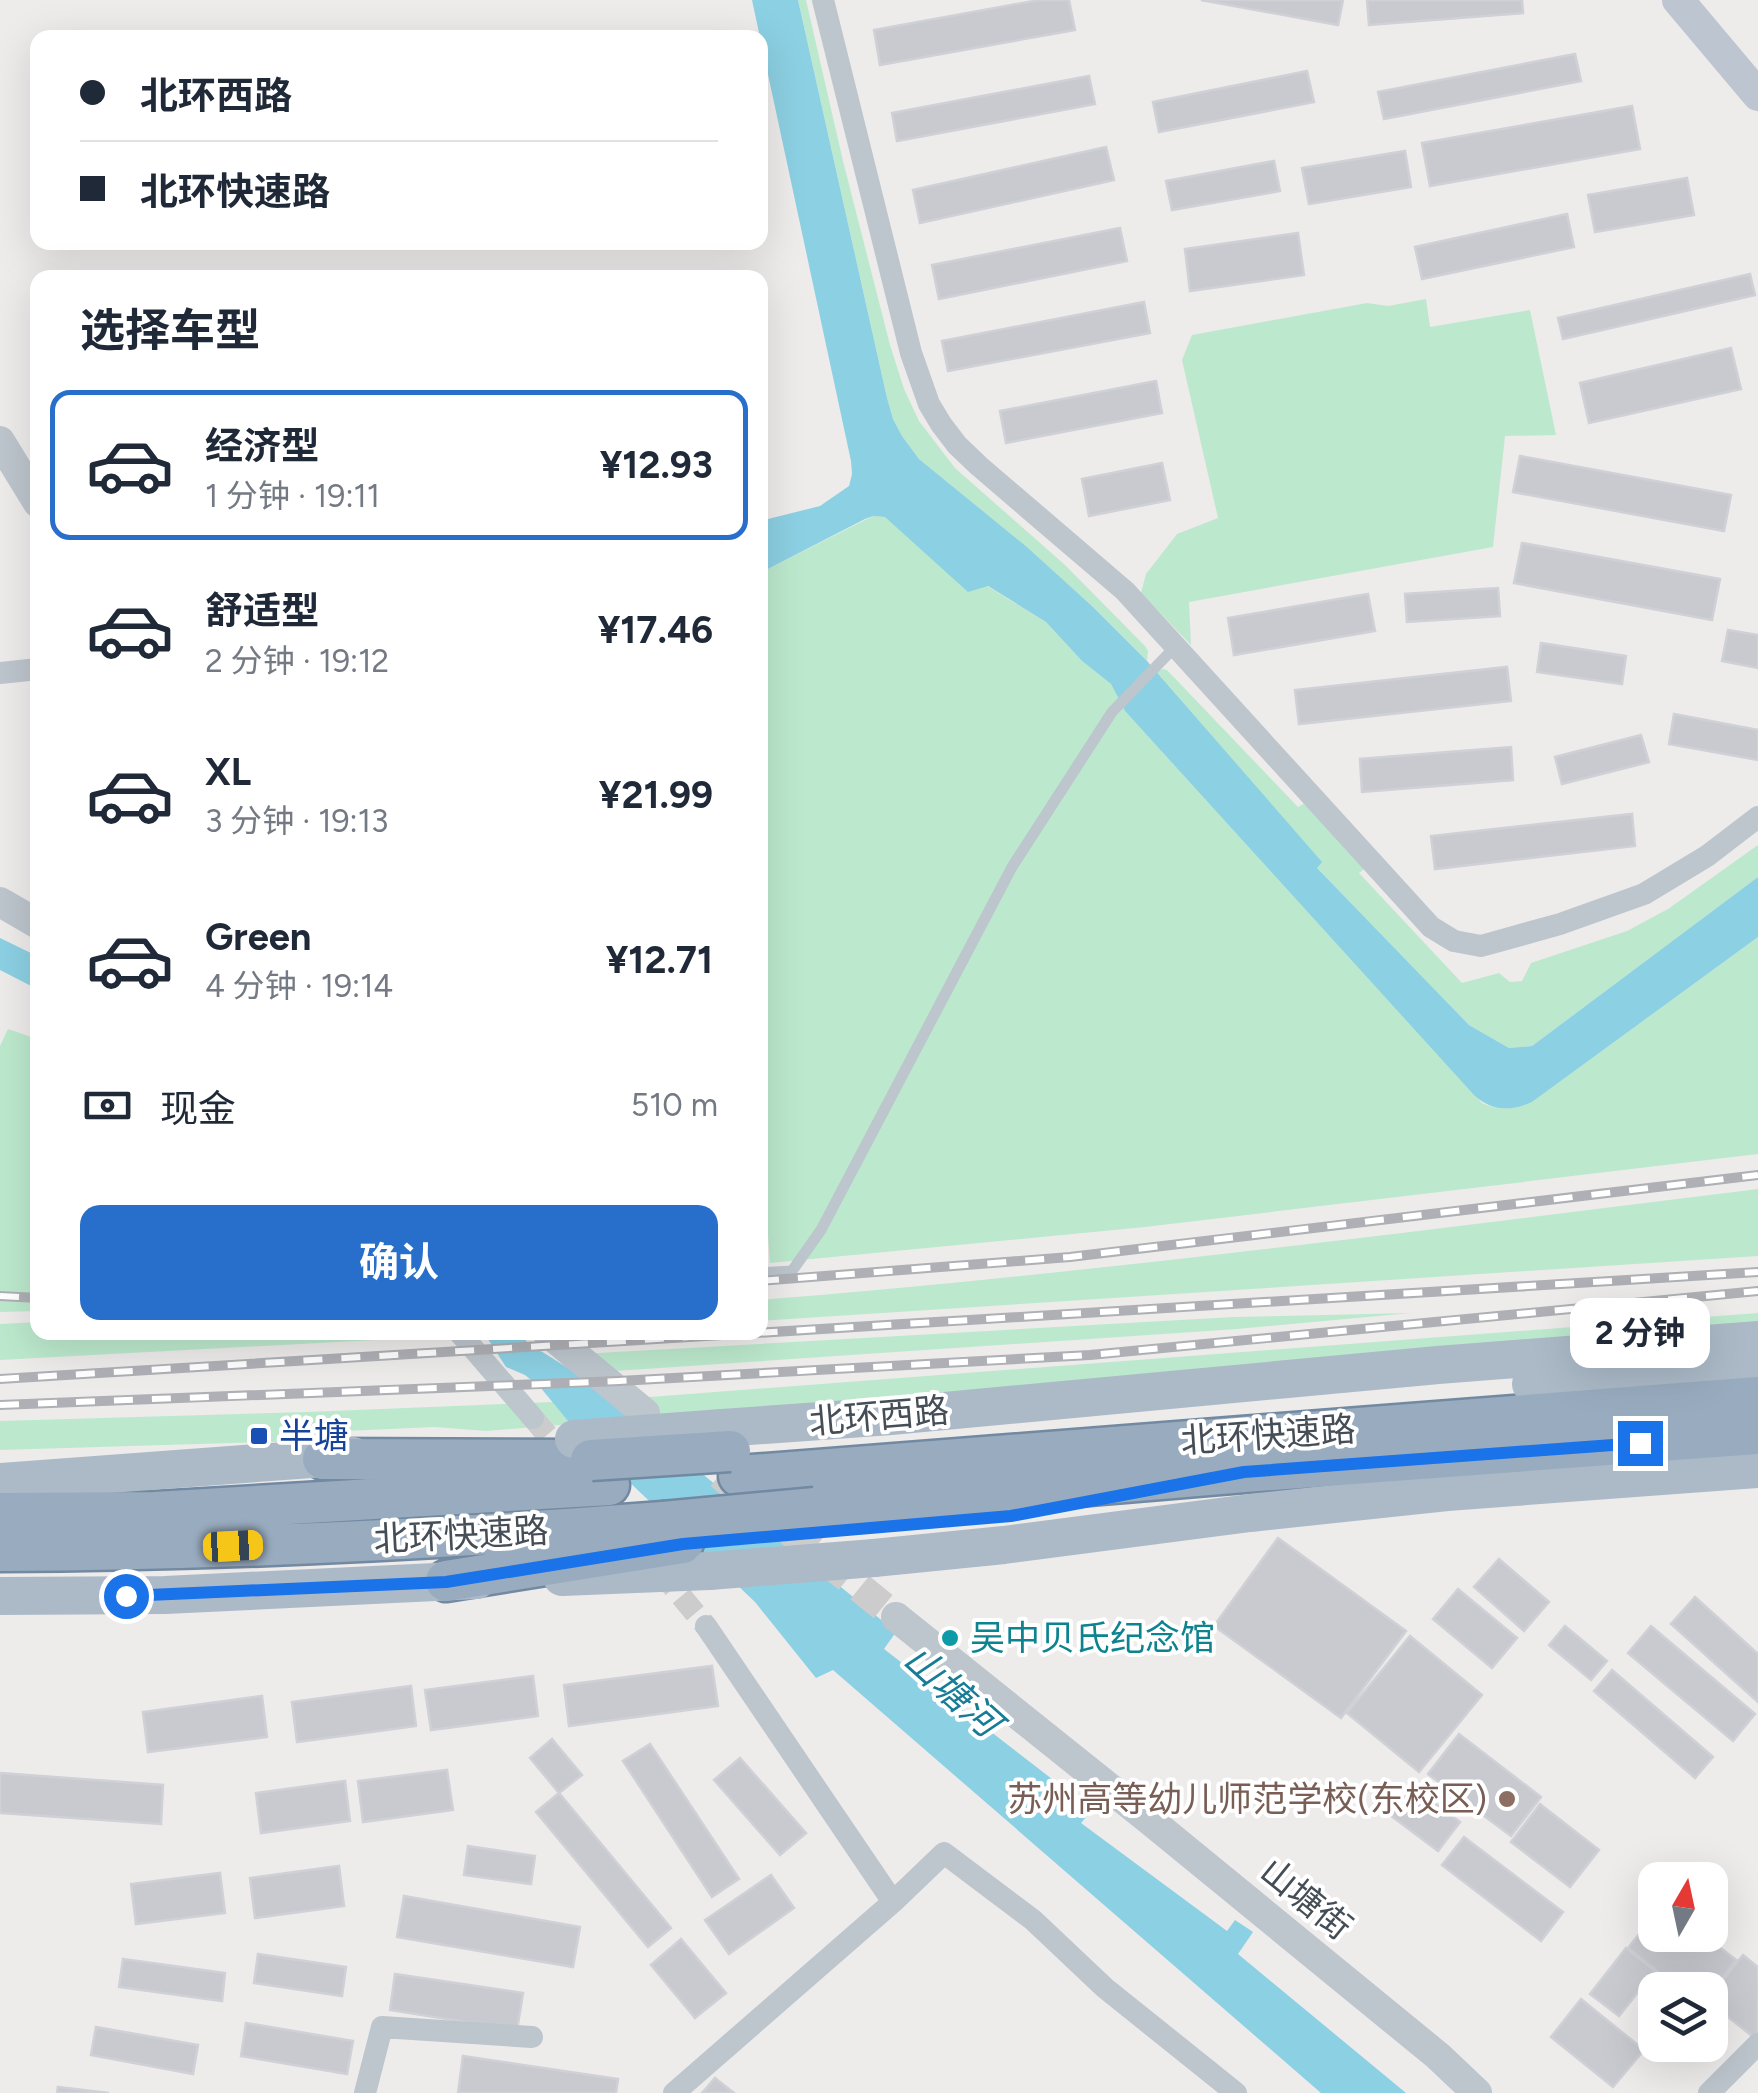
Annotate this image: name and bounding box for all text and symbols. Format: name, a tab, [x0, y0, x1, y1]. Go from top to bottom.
text: 北环西路	[140, 73, 292, 119]
text: 北环快速路	[140, 169, 330, 215]
text: 选择车型	[80, 303, 260, 357]
icon: car	[85, 420, 175, 510]
text: 经济型	[205, 423, 319, 469]
text: ¥12.93	[600, 442, 713, 488]
text: 1 分钟 · 19:11	[205, 477, 380, 515]
icon: car	[85, 585, 175, 675]
text: 舒适型	[205, 588, 319, 634]
text: ¥17.46	[598, 607, 713, 653]
text: 2 分钟 · 19:12	[205, 642, 389, 680]
text: XL	[205, 749, 251, 795]
icon: car	[85, 750, 175, 840]
text: ¥21.99	[599, 772, 713, 818]
text: 3 分钟 · 19:13	[205, 802, 388, 840]
text: Green	[205, 914, 311, 960]
icon: car	[85, 915, 175, 1005]
text: ¥12.71	[606, 937, 713, 983]
text: 4 分钟 · 19:14	[205, 967, 393, 1005]
icon: cash	[80, 1078, 135, 1133]
text: 现金	[160, 1086, 236, 1132]
text: 510 m	[631, 1086, 718, 1124]
button: 确认	[80, 1205, 718, 1320]
callout: 2 分钟	[1570, 1298, 1710, 1368]
text: 2 分钟	[1595, 1314, 1685, 1352]
street label: 北环西路	[807, 1389, 951, 1443]
street label: 北环快速路	[1179, 1408, 1357, 1462]
place label: 半塘	[279, 1415, 349, 1457]
route end	[1618, 1421, 1663, 1466]
marker: 半塘	[248, 1425, 270, 1447]
street label: 北环快速路	[373, 1509, 549, 1561]
car	[202, 1529, 264, 1563]
route start	[104, 1574, 149, 1619]
place label: 吴中贝氏纪念馆	[970, 1617, 1215, 1659]
marker: 吴中贝氏纪念馆	[939, 1627, 961, 1649]
water label: 山塘河	[894, 1636, 1015, 1751]
place label: 苏州高等幼儿师范学校(东校区)	[1007, 1778, 1487, 1820]
marker: 苏州高等幼儿师范学校(东校区)	[1496, 1788, 1518, 1810]
street label: 山塘街	[1252, 1850, 1360, 1948]
north arrow	[1638, 1862, 1728, 1952]
map controls	[1638, 1862, 1728, 2062]
button: layers	[1638, 1972, 1728, 2062]

